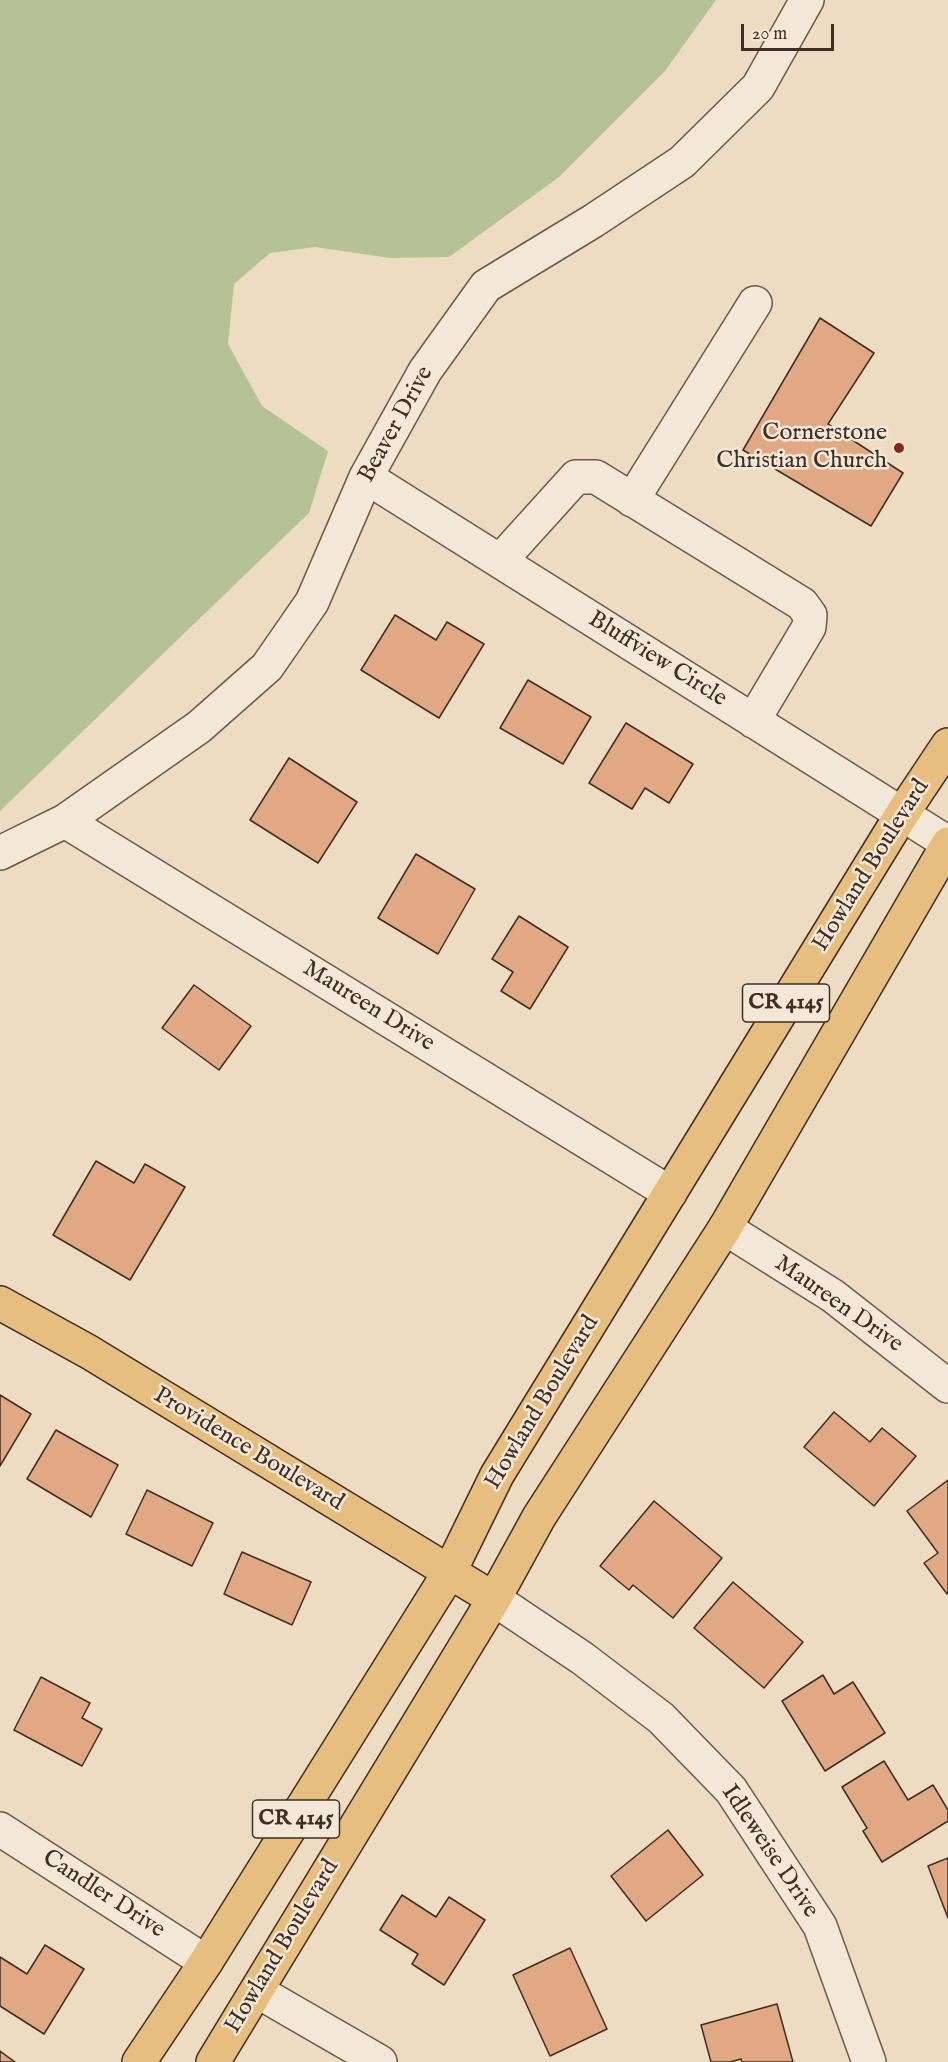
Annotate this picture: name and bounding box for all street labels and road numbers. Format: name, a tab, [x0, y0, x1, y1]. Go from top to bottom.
street label: Beaver Drive	[353, 362, 441, 488]
street label: Bluffview Circle	[582, 606, 732, 714]
street label: Howland Boulevard	[807, 775, 937, 957]
street label: Maureen Drive	[297, 955, 439, 1059]
road number: CR 4145	[742, 984, 830, 1022]
street label: Maureen Drive	[768, 1250, 908, 1360]
street label: Howland Boulevard	[480, 1311, 606, 1495]
street label: Providence Boulevard	[148, 1382, 348, 1518]
street label: Idleweise Drive	[714, 1780, 824, 1924]
road number: CR 4145	[252, 1800, 340, 1838]
street label: Candler Drive	[36, 1845, 170, 1945]
street label: Howland Boulevard	[220, 1855, 346, 2039]

